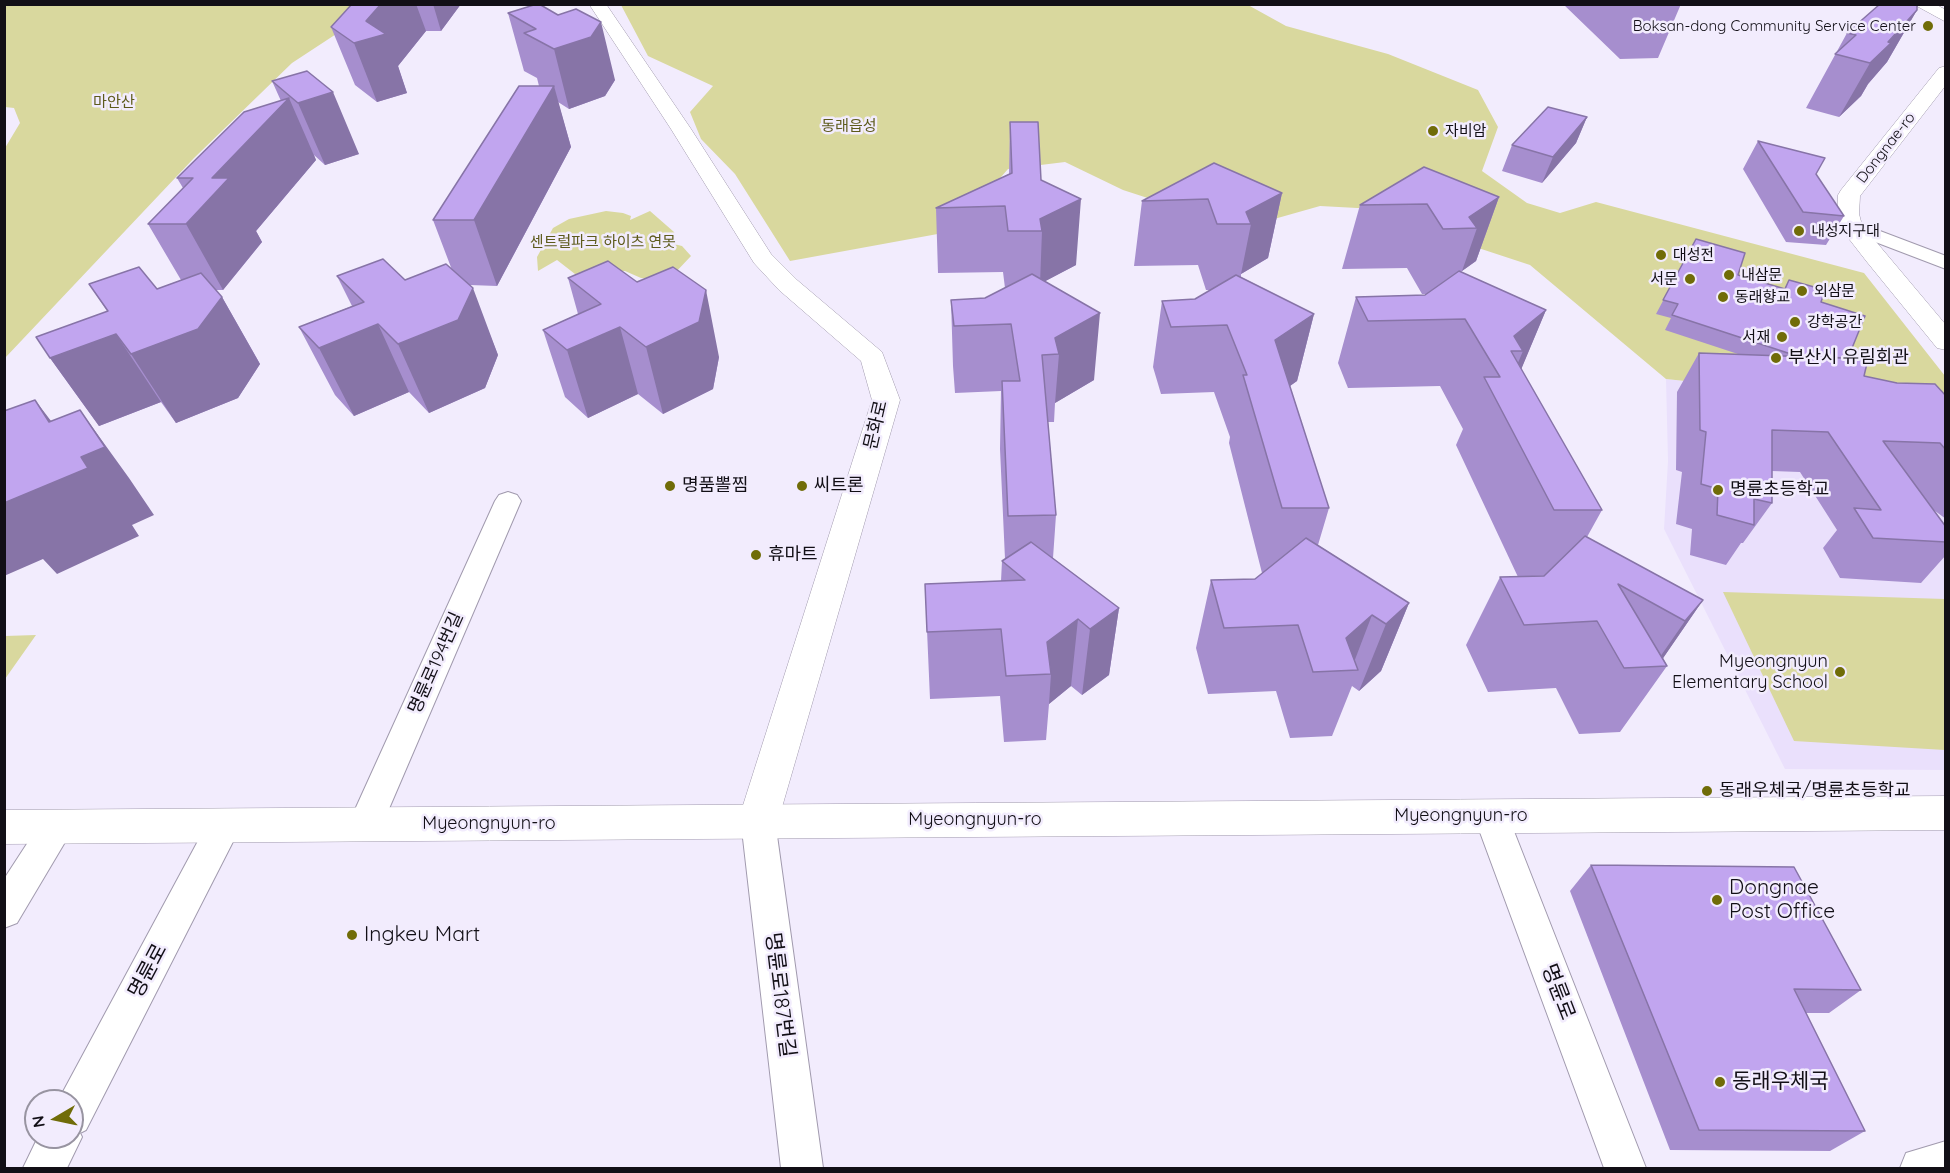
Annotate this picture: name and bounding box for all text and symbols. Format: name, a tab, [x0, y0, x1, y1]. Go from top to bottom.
place label: Boksan-dong Community Service Center	[1633, 17, 1916, 35]
marker: Boksan-dong Community Service Center	[1921, 19, 1935, 33]
park label: 마안산	[93, 93, 135, 111]
street label: Dongnae-ro	[1853, 109, 1919, 187]
park label: 동래읍성	[821, 117, 877, 135]
place label: 자비암	[1445, 122, 1486, 140]
marker: 자비암	[1426, 124, 1440, 138]
place label: 내성지구대	[1811, 222, 1880, 240]
marker: 내성지구대	[1792, 224, 1806, 238]
park label: 센트럴파크 하이츠 연못	[530, 233, 676, 251]
place label: 대성전	[1673, 246, 1714, 264]
marker: 대성전	[1654, 248, 1668, 262]
place label: 내삼문	[1741, 266, 1782, 284]
marker: 내삼문	[1722, 268, 1736, 282]
place label: 서문	[1650, 270, 1678, 288]
marker: 서문	[1683, 272, 1697, 286]
place label: 외삼문	[1814, 282, 1855, 300]
marker: 외삼문	[1795, 284, 1809, 298]
place label: 동래향교	[1735, 288, 1790, 306]
marker: 동래향교	[1716, 290, 1730, 304]
place label: 강학공간	[1807, 313, 1862, 331]
marker: 강학공간	[1788, 315, 1802, 329]
place label: 서재	[1742, 328, 1770, 346]
marker: 서재	[1775, 330, 1789, 344]
place label: 부산시 유림회관	[1788, 347, 1909, 369]
marker: 부산시 유림회관	[1769, 351, 1783, 365]
street label: 문화로	[860, 398, 892, 452]
place label: 명품뽈찜	[682, 475, 748, 497]
place label: 씨트론	[814, 475, 864, 497]
marker: 명품뽈찜	[663, 479, 677, 493]
marker: 씨트론	[795, 479, 809, 493]
place label: 명륜초등학교	[1730, 479, 1829, 501]
marker: 명륜초등학교	[1711, 483, 1725, 497]
place label: 휴마트	[768, 544, 818, 566]
marker: 휴마트	[749, 548, 763, 562]
street label: 명륜로194번길	[404, 609, 468, 717]
place label: Myeongnyun Elementary School	[1672, 651, 1828, 694]
marker: Myeongnyun Elementary School	[1833, 665, 1847, 679]
place label: 동래우체국/명륜초등학교	[1719, 780, 1911, 802]
marker: 동래우체국/명륜초등학교	[1700, 784, 1714, 798]
street label: Myeongnyun-ro	[1394, 805, 1528, 827]
street label: Myeongnyun-ro	[908, 809, 1042, 831]
street label: Myeongnyun-ro	[422, 813, 556, 835]
place label: Dongnae Post Office	[1729, 875, 1835, 925]
marker: Dongnae Post Office	[1710, 893, 1724, 907]
place label: Ingkeu Mart	[364, 922, 480, 948]
marker: Ingkeu Mart	[345, 928, 359, 942]
street label: 명륜로187번길	[760, 931, 800, 1059]
street label: 명륜로	[123, 939, 173, 1003]
street label: 명륜로	[1536, 960, 1580, 1024]
place label: 동래우체국	[1732, 1069, 1829, 1095]
marker: 동래우체국	[1713, 1075, 1727, 1089]
north arrow	[24, 1089, 84, 1149]
text: N	[27, 1114, 49, 1129]

